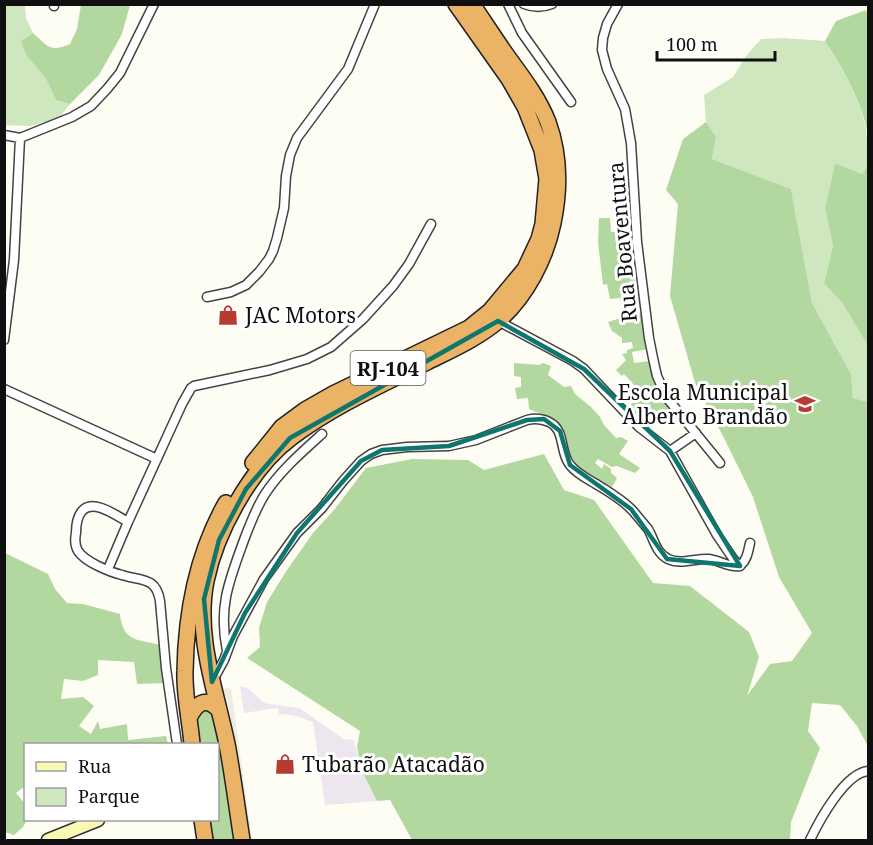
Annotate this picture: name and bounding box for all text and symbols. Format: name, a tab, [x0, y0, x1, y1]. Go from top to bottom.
scale bar	[657, 24, 776, 62]
text: 100 m	[666, 32, 718, 56]
street label: Rua Boaventura	[601, 161, 643, 323]
place label: JAC Motors	[244, 301, 356, 329]
shop icon: JAC Motors	[216, 303, 240, 327]
road number: RJ-104	[350, 351, 426, 385]
place label: Escola Municipal Alberto Brandão	[618, 378, 788, 430]
school or university icon: Escola Municipal Alberto Brandão	[793, 392, 817, 416]
legend	[24, 743, 219, 821]
place label: Tubarão Atacadão	[302, 750, 485, 778]
shop icon: Tubarão Atacadão	[273, 752, 297, 776]
text: Rua	[78, 754, 111, 778]
text: Parque	[78, 784, 140, 808]

